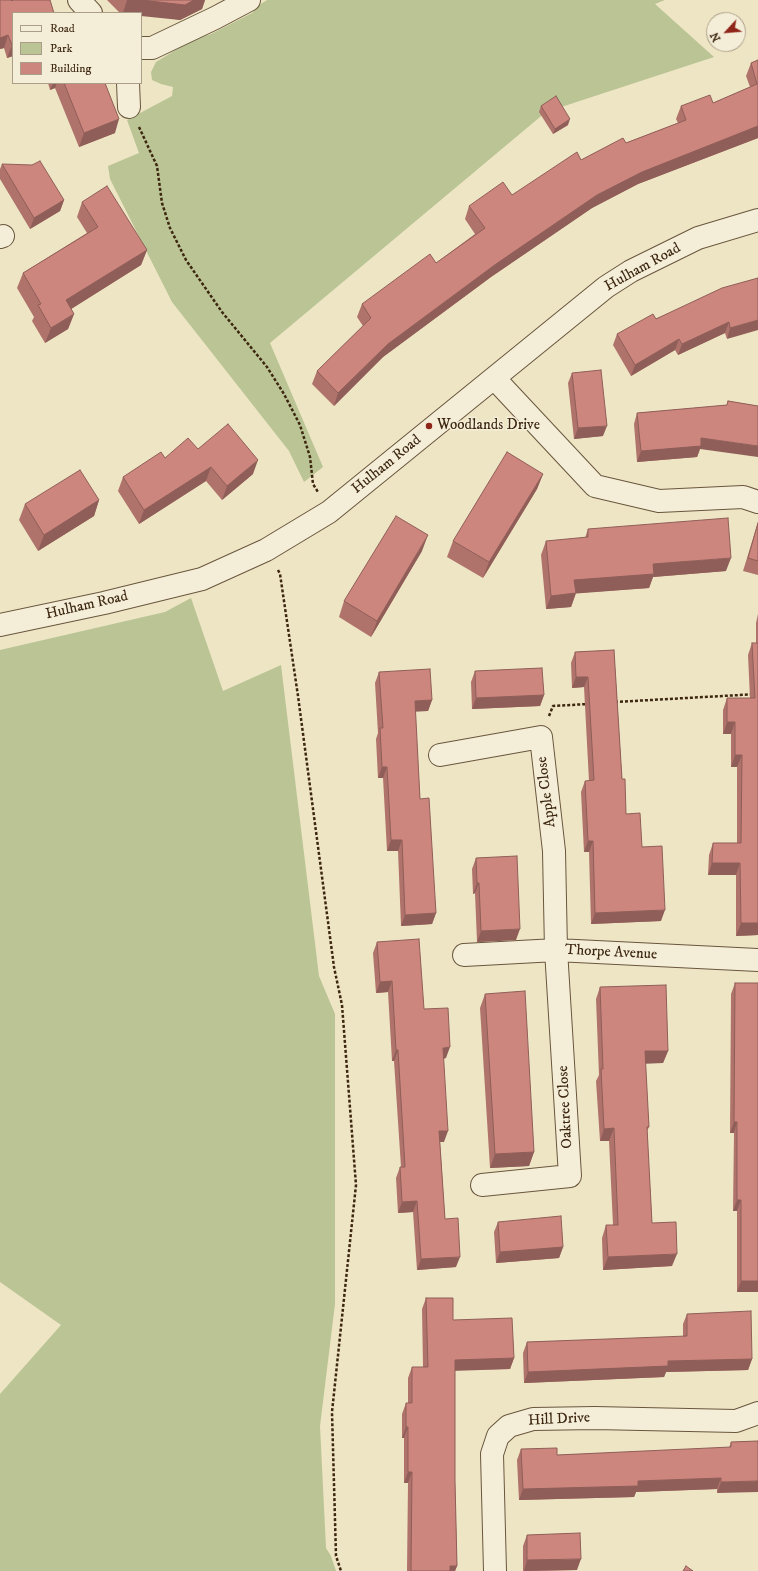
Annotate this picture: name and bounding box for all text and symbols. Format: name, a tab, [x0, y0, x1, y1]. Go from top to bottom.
legend	[12, 12, 142, 84]
north arrow	[706, 12, 746, 52]
text: Road	[50, 21, 75, 36]
text: N	[708, 30, 724, 44]
text: Park	[50, 41, 72, 56]
text: Building	[50, 61, 91, 76]
street label: Hulham Road	[602, 240, 684, 296]
place label: Woodlands Drive	[437, 417, 540, 435]
marker: Woodlands Drive	[424, 421, 434, 431]
street label: Hulham Road	[349, 432, 425, 498]
street label: Hulham Road	[44, 588, 130, 624]
street label: Apple Close	[534, 755, 560, 829]
street label: Thorpe Avenue	[564, 942, 658, 964]
street label: Oaktree Close	[555, 1065, 577, 1149]
street label: Hill Drive	[528, 1409, 590, 1431]

